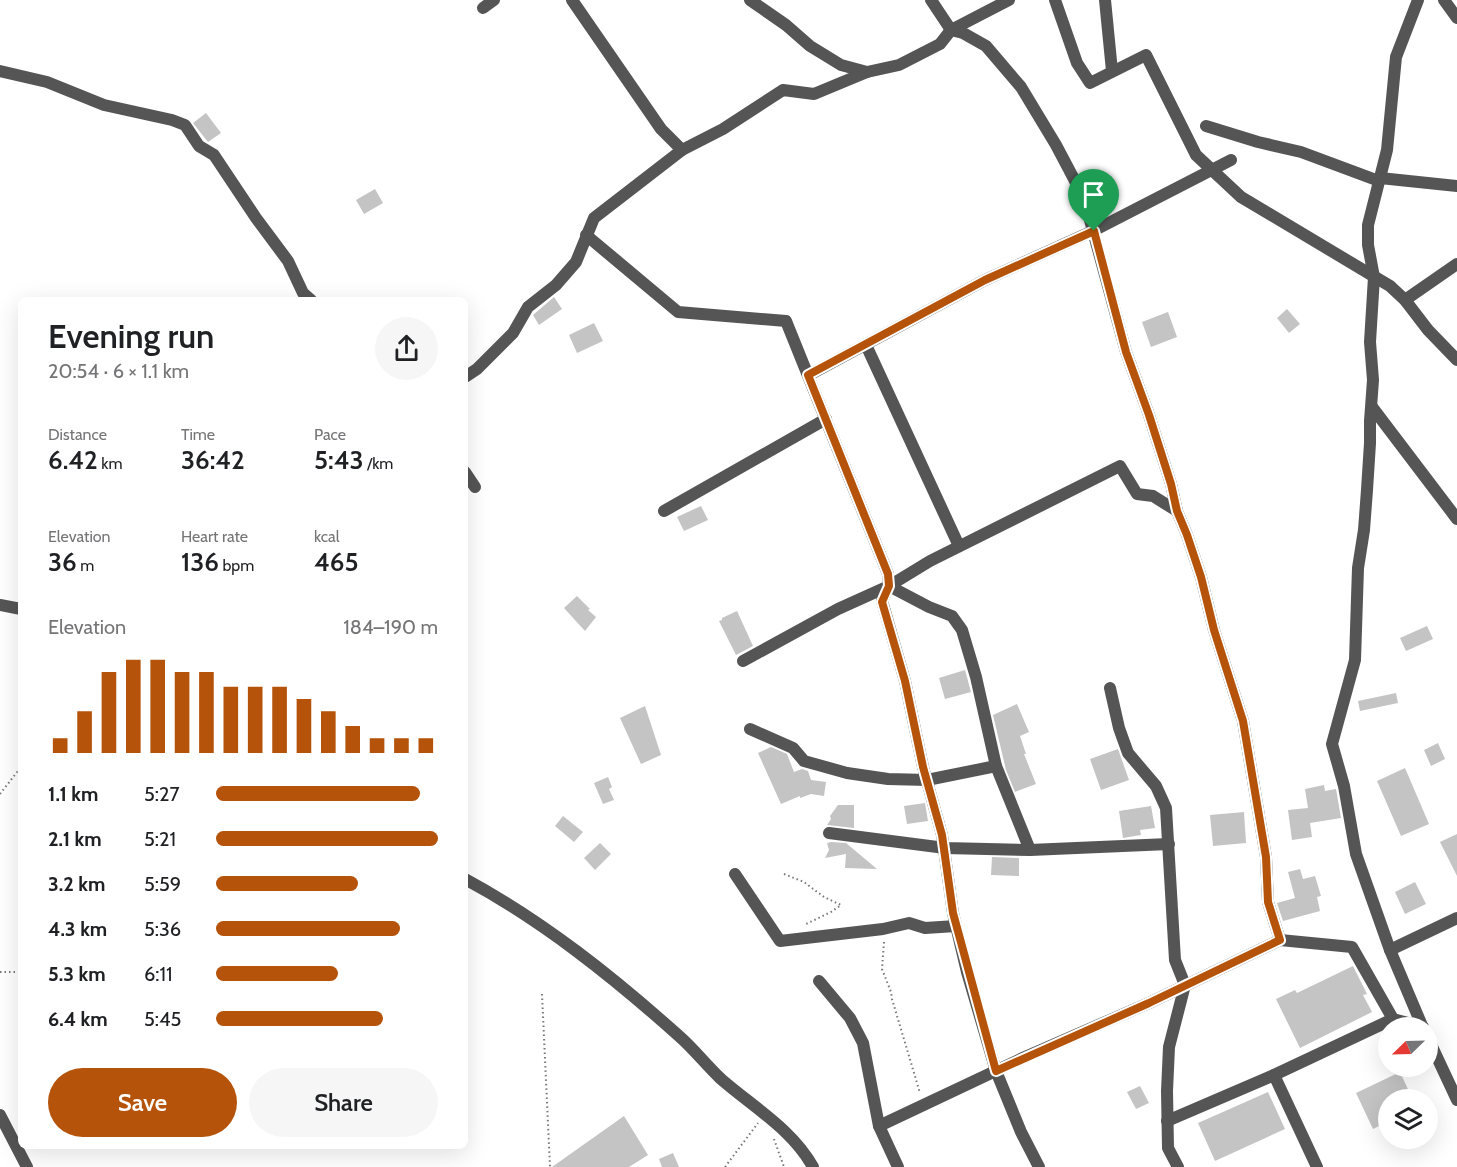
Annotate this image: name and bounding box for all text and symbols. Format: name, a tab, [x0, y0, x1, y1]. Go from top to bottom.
pin	[1068, 169, 1119, 231]
icon: arrive	[1077, 178, 1110, 211]
text: Evening run	[48, 316, 214, 356]
button: share	[375, 317, 438, 380]
text: 20:54 · 6 × 1.1 km	[48, 359, 189, 383]
text: Distance	[48, 425, 107, 444]
text: Time	[181, 425, 215, 444]
text: Pace	[314, 425, 346, 444]
text: 6.42	[48, 444, 98, 476]
text: 36:42	[181, 444, 245, 476]
text: 5:43	[314, 444, 363, 476]
text: km	[98, 454, 123, 473]
text: /km	[363, 454, 393, 473]
text: Elevation	[48, 527, 111, 546]
text: Heart rate	[181, 527, 248, 546]
text: kcal	[314, 527, 340, 546]
text: 36	[48, 546, 77, 578]
text: 136	[181, 546, 219, 578]
text: 465	[314, 546, 358, 578]
text: m	[77, 556, 94, 575]
text: bpm	[219, 556, 254, 575]
text: Elevation	[48, 615, 126, 639]
text: 184–190 m	[343, 615, 438, 639]
text: 1.1 km	[48, 782, 98, 806]
text: 5:27	[144, 782, 180, 806]
text: 2.1 km	[48, 827, 102, 851]
text: 5:21	[144, 827, 176, 851]
text: 3.2 km	[48, 872, 105, 896]
text: 5:59	[144, 872, 181, 896]
text: 4.3 km	[48, 917, 107, 941]
text: 5:36	[144, 917, 181, 941]
text: 5.3 km	[48, 962, 106, 986]
text: 6:11	[144, 962, 173, 986]
text: 6.4 km	[48, 1007, 108, 1031]
text: 5:45	[144, 1007, 181, 1031]
north arrow	[1378, 1017, 1438, 1077]
map controls	[1378, 1017, 1438, 1149]
button: Save	[48, 1068, 237, 1137]
button: Share	[249, 1068, 438, 1137]
button: layers	[1378, 1089, 1438, 1149]

